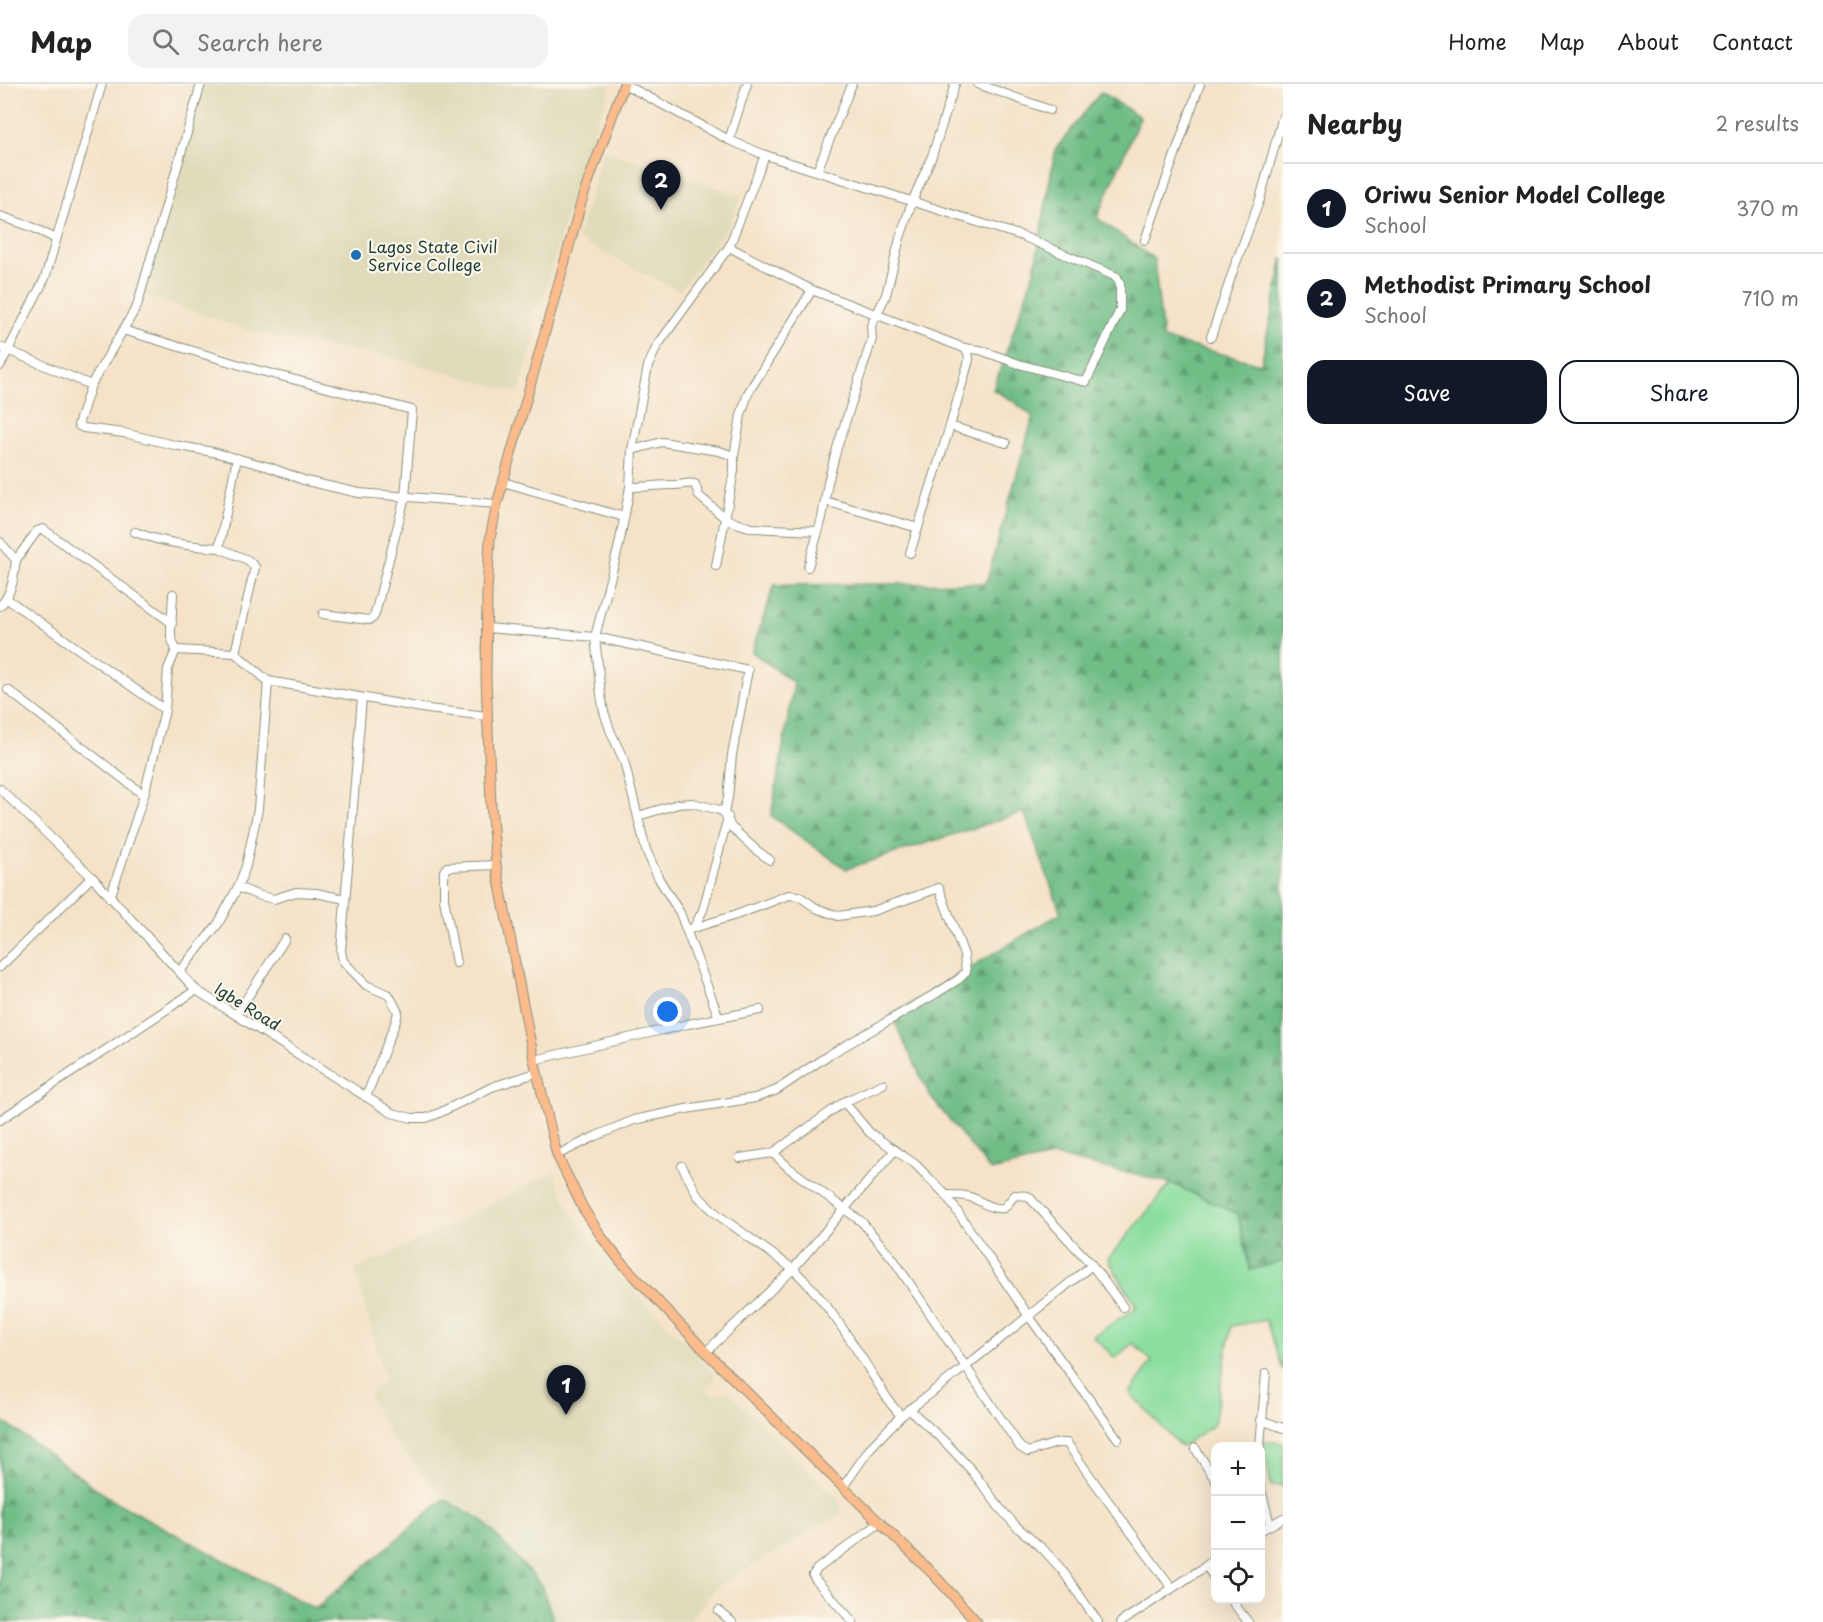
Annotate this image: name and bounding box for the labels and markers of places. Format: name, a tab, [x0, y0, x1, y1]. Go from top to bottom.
pin: 2	[642, 160, 680, 210]
place label: Lagos State Civil Service College	[368, 234, 498, 276]
marker: Lagos State Civil Service College	[349, 248, 363, 262]
pin: 1	[546, 1366, 586, 1415]

